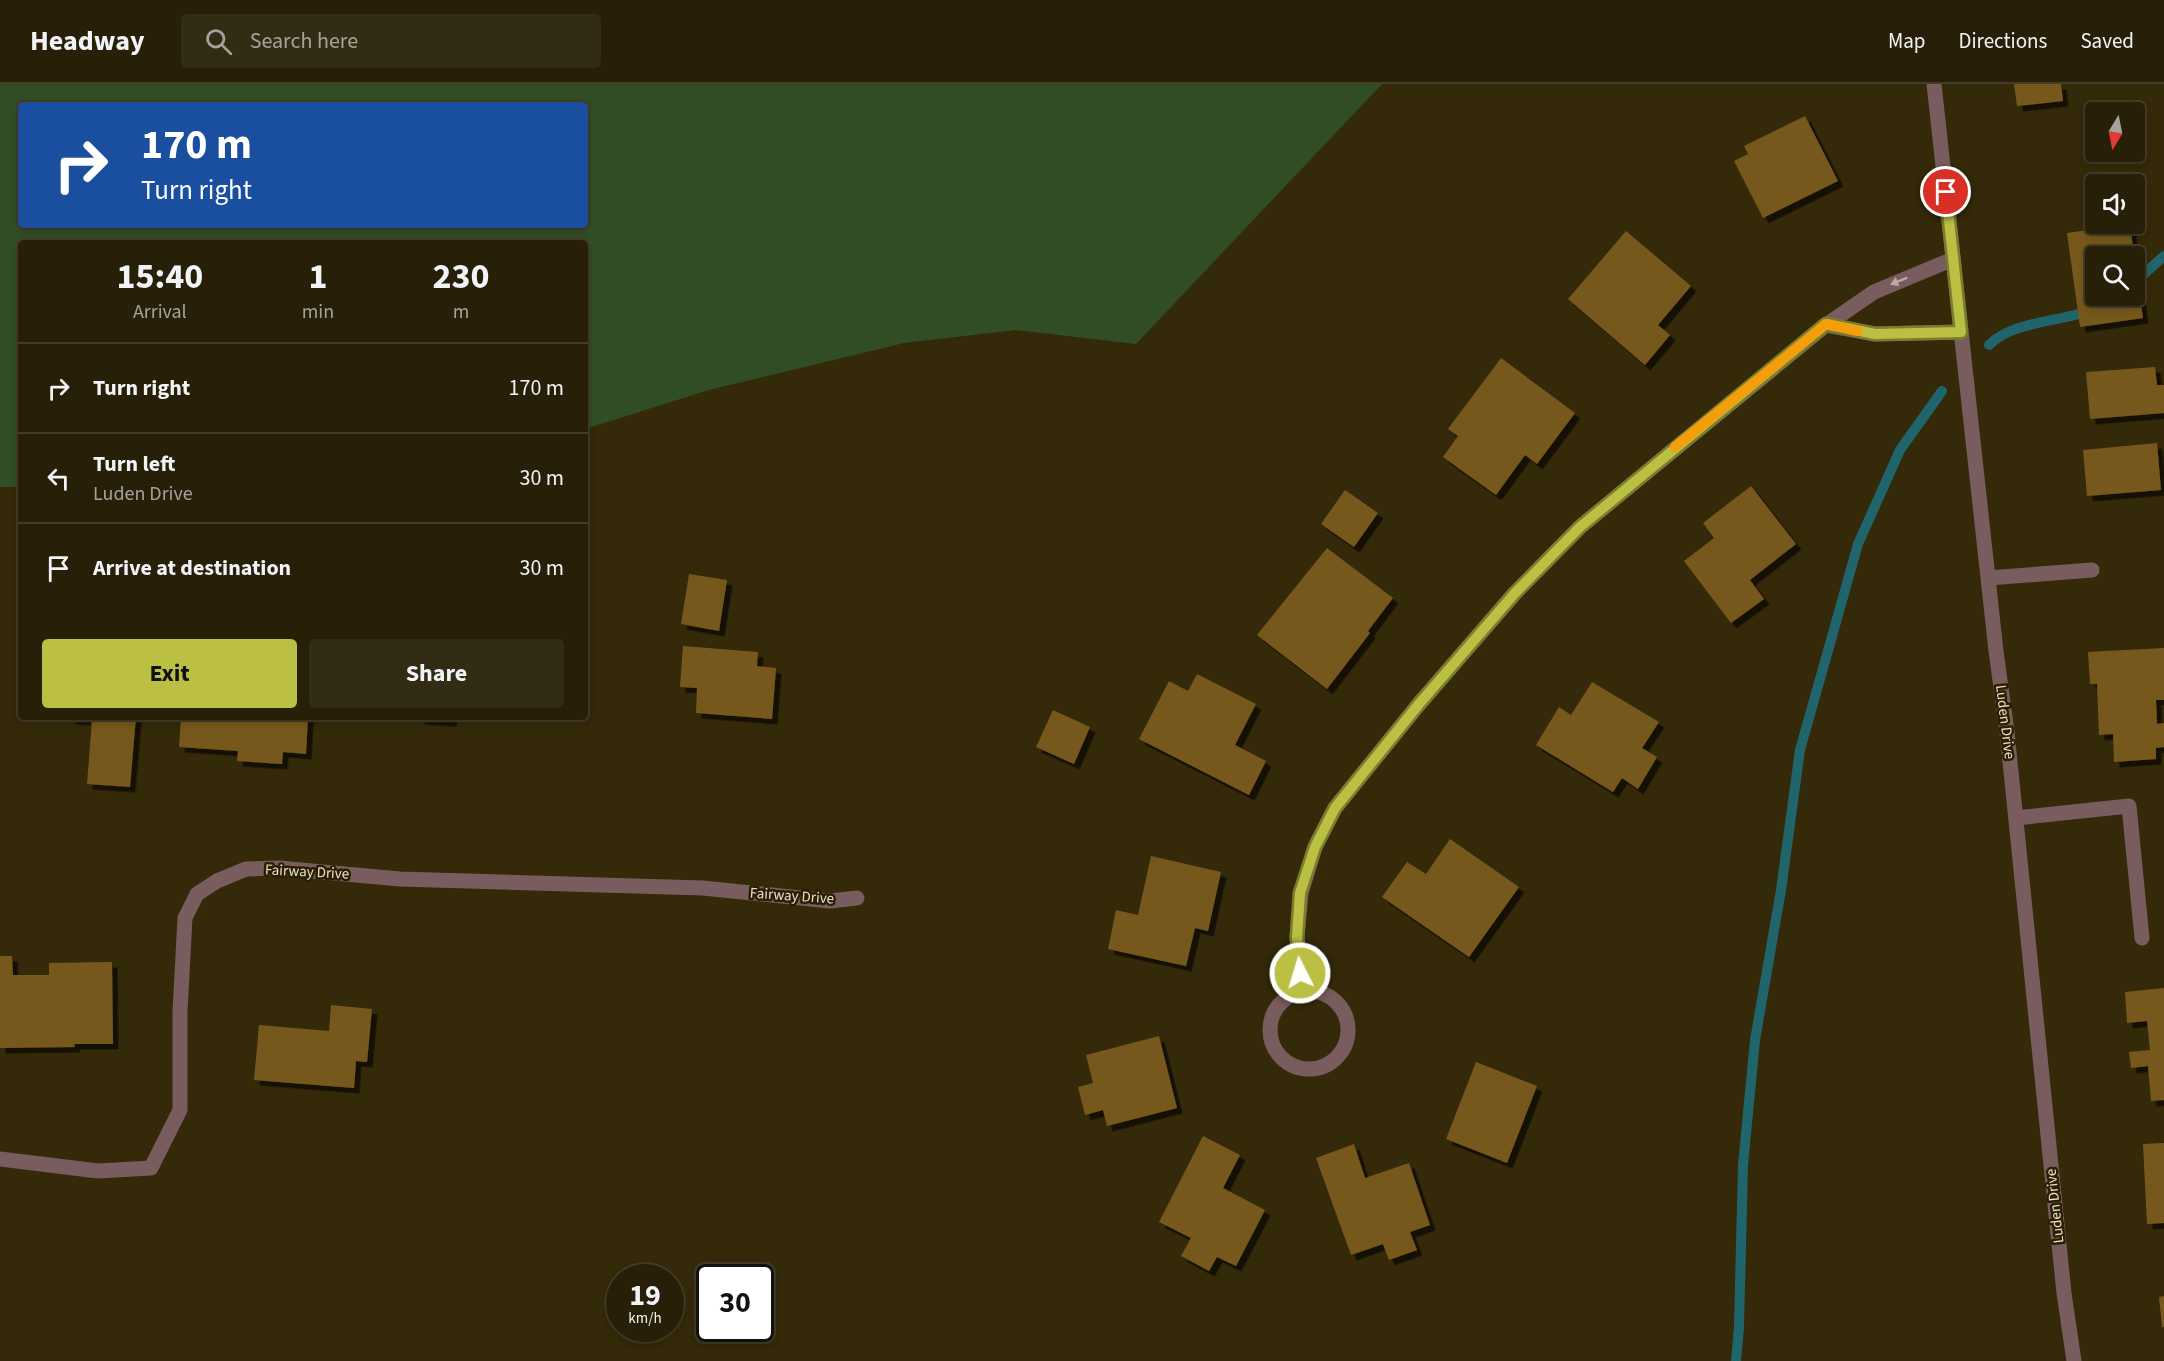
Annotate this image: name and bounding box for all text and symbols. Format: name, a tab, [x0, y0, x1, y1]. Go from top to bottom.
search box	[181, 14, 601, 68]
text: Headway	[30, 21, 145, 61]
icon: search	[202, 25, 235, 58]
text: Search here	[250, 25, 358, 57]
text: Map	[1888, 26, 1926, 56]
text: Directions	[1959, 26, 2047, 56]
text: Saved	[2080, 26, 2134, 56]
north arrow	[2085, 102, 2145, 162]
map controls	[2085, 102, 2145, 306]
text: 170 m	[141, 115, 252, 175]
icon: right	[42, 126, 120, 204]
pin	[1920, 166, 1971, 217]
text: Turn right	[141, 171, 252, 210]
button: sound	[2085, 174, 2145, 234]
icon: arrive	[1929, 175, 1962, 208]
button: search	[2085, 246, 2145, 306]
text: 15:40	[116, 251, 203, 302]
text: 1	[308, 251, 327, 302]
text: 230	[433, 251, 490, 302]
one-way arrow	[1890, 276, 1908, 286]
text: Arrival	[133, 298, 187, 326]
text: min	[302, 298, 334, 326]
text: m	[453, 298, 469, 326]
icon: right	[42, 372, 75, 405]
text: Turn right	[93, 372, 190, 404]
text: 170 m	[509, 372, 564, 404]
text: Turn left	[93, 448, 175, 480]
icon: left	[42, 462, 75, 495]
text: 30 m	[519, 462, 564, 494]
text: Luden Drive	[93, 480, 193, 508]
icon: arrive	[42, 552, 75, 585]
text: Arrive at destination	[93, 552, 291, 584]
text: 30 m	[519, 552, 564, 584]
button: Exit	[42, 639, 297, 708]
button: Share	[309, 639, 564, 708]
street label: Luden Drive	[1990, 684, 2020, 760]
street label: Fairway Drive	[264, 859, 350, 885]
street label: Fairway Drive	[749, 883, 835, 909]
position arrow	[1268, 941, 1332, 1005]
street label: Luden Drive	[2041, 1168, 2069, 1244]
speed limit sign: 30	[696, 1264, 774, 1342]
text: 19	[629, 1274, 661, 1317]
text: km/h	[628, 1308, 662, 1329]

